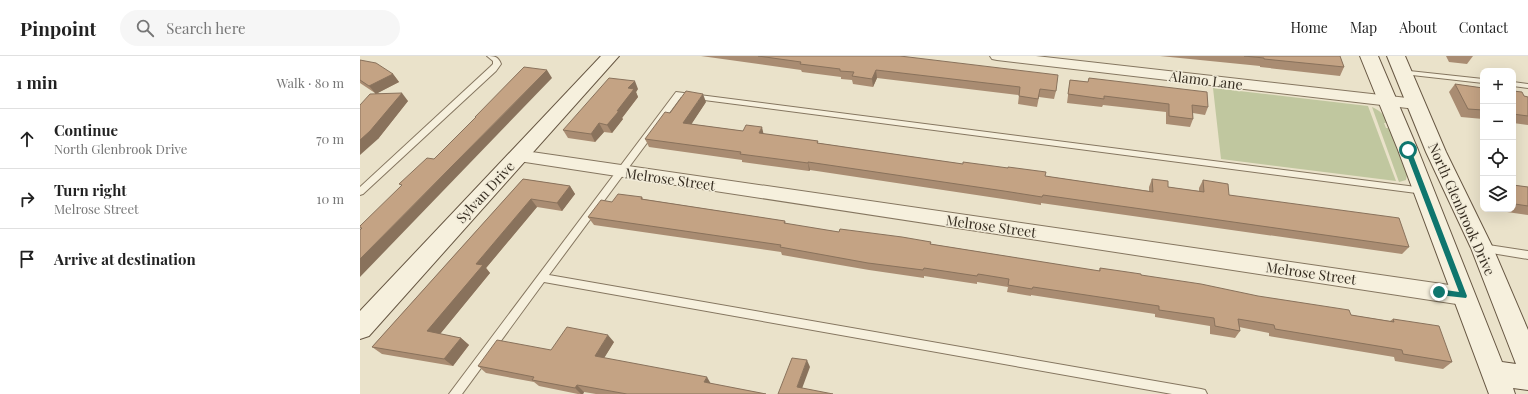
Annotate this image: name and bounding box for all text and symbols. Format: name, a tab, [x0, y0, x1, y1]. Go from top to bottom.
search box	[120, 10, 400, 46]
text: Pinpoint	[20, 15, 96, 41]
icon: search	[134, 17, 156, 39]
text: Search here	[166, 18, 246, 38]
text: Home	[1290, 18, 1328, 37]
text: Map	[1350, 18, 1377, 37]
text: About	[1399, 18, 1437, 37]
text: Contact	[1459, 18, 1508, 37]
street label: Alamo Lane	[1167, 66, 1244, 94]
map controls	[1480, 68, 1516, 212]
button: +	[1480, 68, 1516, 104]
text: 1 min	[16, 71, 58, 93]
text: Walk · 80 m	[276, 74, 344, 91]
button: −	[1480, 104, 1516, 140]
text: Continue	[54, 120, 118, 140]
icon: ahead	[16, 128, 38, 150]
text: 70 m	[316, 130, 344, 147]
text: North Glenbrook Drive	[54, 140, 187, 157]
street label: North Glenbrook Drive	[1424, 140, 1500, 278]
button: locate	[1480, 140, 1516, 176]
route start	[1399, 141, 1417, 159]
street label: Sylvan Drive	[451, 157, 519, 227]
street label: Melrose Street	[624, 163, 717, 195]
button: layers	[1480, 176, 1516, 212]
text: Turn right	[54, 180, 127, 200]
icon: right	[16, 188, 38, 210]
text: 10 m	[317, 190, 344, 207]
text: Melrose Street	[54, 200, 139, 217]
street label: Melrose Street	[945, 210, 1038, 242]
icon: arrive	[16, 248, 38, 270]
text: Arrive at destination	[54, 249, 196, 269]
street label: Melrose Street	[1265, 257, 1358, 289]
route end	[1430, 283, 1448, 301]

